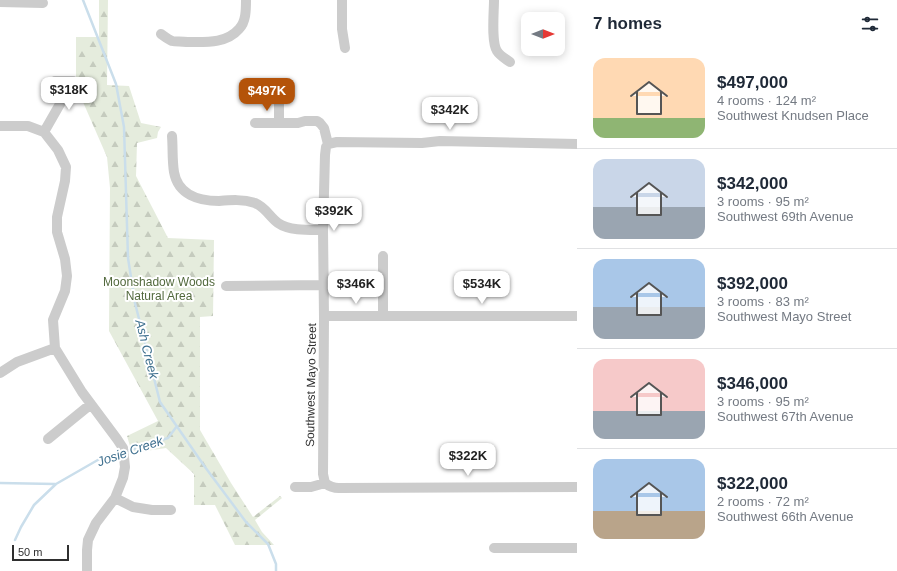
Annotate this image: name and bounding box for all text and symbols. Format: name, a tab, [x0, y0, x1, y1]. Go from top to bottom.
north arrow	[521, 12, 565, 56]
map controls	[521, 12, 565, 56]
icon: filters	[859, 13, 881, 35]
text: 7 homes	[593, 14, 662, 33]
text: $497,000	[717, 73, 788, 92]
icon: home	[625, 74, 673, 122]
pin: $318K	[41, 77, 97, 111]
pin: $497K	[239, 78, 295, 112]
text: $318K	[50, 82, 88, 97]
text: $497K	[248, 83, 286, 98]
text: 4 rooms · 124 m²	[717, 93, 816, 108]
pin: $342K	[422, 97, 478, 131]
text: $342K	[431, 102, 469, 117]
text: Southwest Knudsen Place	[717, 108, 869, 123]
text: $342,000	[717, 174, 788, 193]
icon: home	[625, 175, 673, 223]
text: 3 rooms · 95 m²	[717, 194, 809, 209]
pin: $392K	[306, 198, 362, 232]
text: $392K	[315, 203, 353, 218]
text: Southwest 69th Avenue	[717, 209, 853, 224]
pin: $346K	[328, 271, 384, 305]
pin: $534K	[454, 271, 510, 305]
text: $392,000	[717, 274, 788, 293]
park label: Moonshadow Woods Natural Area	[103, 275, 215, 303]
icon: home	[625, 275, 673, 323]
text: $346K	[337, 276, 375, 291]
text: $534K	[463, 276, 501, 291]
text: 3 rooms · 83 m²	[717, 294, 809, 309]
text: Southwest Mayo Street	[717, 309, 851, 324]
water label: Ash Creek	[132, 317, 162, 382]
street label: Southwest Mayo Street	[303, 322, 319, 447]
text: $346,000	[717, 374, 788, 393]
icon: home	[625, 375, 673, 423]
text: 3 rooms · 95 m²	[717, 394, 809, 409]
text: Southwest 67th Avenue	[717, 409, 853, 424]
water label: Josie Creek	[94, 432, 166, 470]
pin: $322K	[440, 443, 496, 477]
text: $322K	[449, 448, 487, 463]
text: $322,000	[717, 474, 788, 493]
icon: home	[625, 475, 673, 523]
text: 2 rooms · 72 m²	[717, 494, 809, 509]
text: Southwest 66th Avenue	[717, 509, 853, 524]
scale bar	[12, 543, 69, 562]
text: 50 m	[18, 546, 42, 558]

